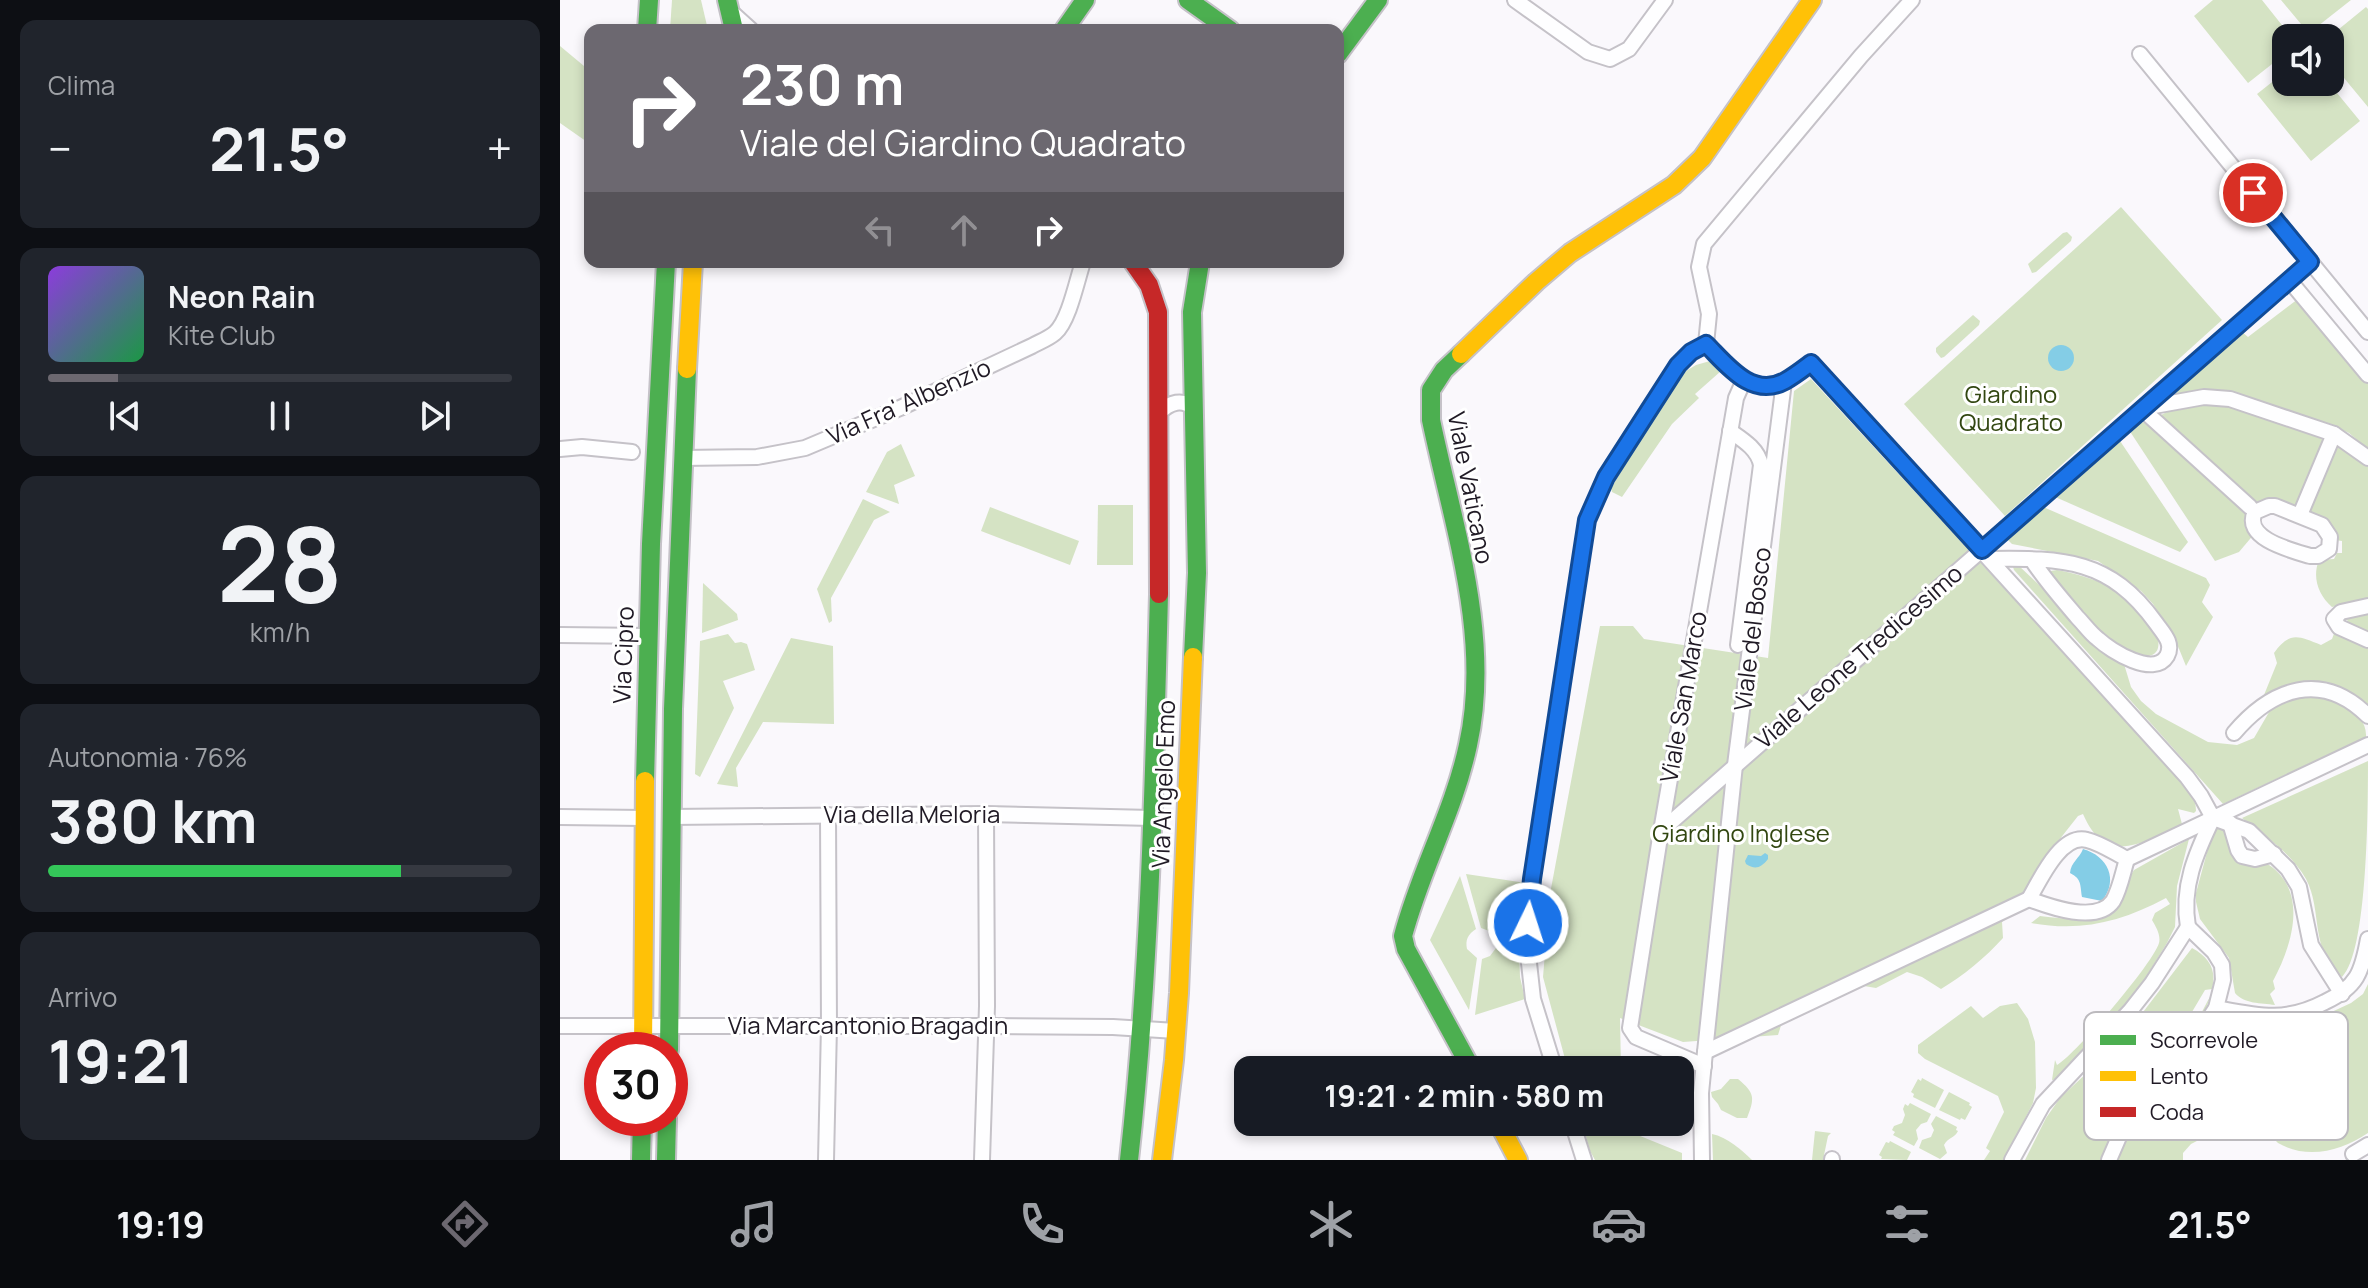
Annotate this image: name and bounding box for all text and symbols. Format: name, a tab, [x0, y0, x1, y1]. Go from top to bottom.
map controls	[2272, 24, 2344, 96]
button: sound	[2272, 24, 2344, 96]
text: 230 m	[740, 45, 904, 122]
icon: right	[608, 56, 712, 160]
text: Clima	[48, 67, 115, 103]
text: 21.5°	[209, 107, 349, 189]
text: −	[48, 118, 72, 178]
text: +	[487, 118, 512, 178]
text: Viale del Giardino Quadrato	[740, 118, 1186, 167]
pin	[2219, 159, 2287, 227]
icon: arrive	[2231, 171, 2275, 215]
icon: left	[858, 208, 902, 252]
icon: ahead	[942, 208, 986, 252]
icon: right	[1026, 208, 1070, 252]
text: Neon Rain	[168, 276, 315, 317]
text: Kite Club	[168, 317, 275, 353]
street label: Via Fra' Albenzio	[821, 350, 996, 452]
park label: Giardino Quadrato	[1959, 377, 2063, 438]
icon: previous	[103, 394, 147, 438]
icon: pause	[258, 394, 302, 438]
icon: next	[413, 394, 457, 438]
street label: Viale Vaticano	[1441, 409, 1502, 567]
text: 28	[217, 491, 343, 633]
street label: Viale del Bosco	[1725, 545, 1778, 712]
street label: Viale Leone Tredicesimo	[1747, 556, 1969, 756]
street label: Via Cipro	[604, 606, 641, 704]
street label: Viale San Marco	[1651, 608, 1714, 785]
text: km/h	[250, 614, 310, 650]
street label: Via Angelo Emo	[1143, 699, 1182, 869]
text: Autonomia · 76%	[48, 739, 247, 775]
text: 380 km	[48, 779, 257, 861]
street label: Via della Meloria	[824, 797, 1000, 830]
park label: Giardino Inglese	[1652, 816, 1830, 849]
position arrow	[1486, 881, 1570, 965]
text: Arrivo	[48, 979, 117, 1015]
street label: Via Marcantonio Bragadin	[728, 1008, 1008, 1041]
legend	[2084, 1012, 2348, 1140]
text: 19:21	[48, 1019, 194, 1101]
text: Scorrevole	[2150, 1025, 2258, 1055]
speed limit sign: 30	[584, 1032, 688, 1136]
text: Lento	[2150, 1061, 2208, 1091]
text: 19:21 · 2 min · 580 m	[1324, 1075, 1604, 1116]
text: Coda	[2150, 1097, 2204, 1127]
icon: directions	[437, 1196, 493, 1252]
icon: music	[726, 1196, 782, 1252]
icon: phone	[1014, 1196, 1070, 1252]
icon: climate	[1303, 1196, 1359, 1252]
icon: car	[1591, 1196, 1647, 1252]
icon: filters	[1879, 1196, 1935, 1252]
text: 19:19	[116, 1200, 205, 1249]
text: 21.5°	[2168, 1200, 2252, 1249]

